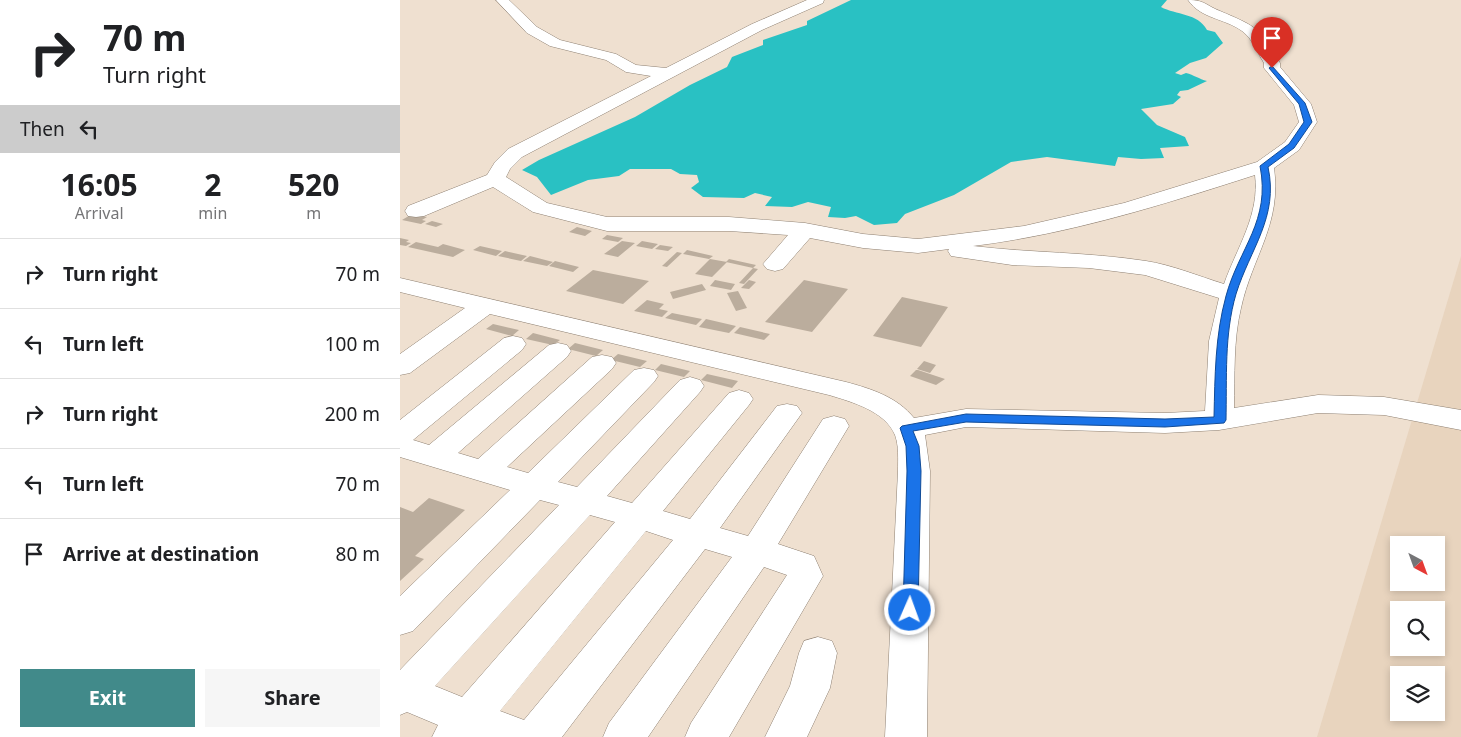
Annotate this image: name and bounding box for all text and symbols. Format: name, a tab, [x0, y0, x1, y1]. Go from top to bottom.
text: 70 m	[103, 14, 186, 61]
pin	[1251, 17, 1293, 68]
icon: right	[20, 20, 85, 85]
icon: arrive	[1258, 24, 1286, 52]
text: Turn right	[103, 59, 206, 89]
icon: left	[75, 115, 103, 143]
text: Then	[20, 116, 65, 142]
text: 16:05	[61, 164, 138, 205]
text: 2	[204, 164, 221, 205]
text: 520	[288, 164, 339, 205]
text: Arrival	[75, 202, 124, 224]
text: min	[198, 202, 227, 224]
text: m	[306, 202, 321, 224]
icon: right	[20, 260, 48, 288]
text: Turn right	[63, 261, 158, 287]
text: 70 m	[336, 261, 380, 287]
icon: left	[20, 330, 48, 358]
text: Turn left	[63, 331, 144, 357]
text: 100 m	[325, 331, 380, 357]
icon: right	[20, 400, 48, 428]
text: Turn right	[63, 401, 158, 427]
text: 200 m	[325, 401, 380, 427]
icon: left	[20, 470, 48, 498]
text: Turn left	[63, 471, 144, 497]
text: 70 m	[336, 471, 380, 497]
north arrow	[1390, 536, 1445, 591]
map controls	[1390, 536, 1445, 721]
icon: arrive	[20, 540, 48, 568]
text: Arrive at destination	[63, 541, 259, 567]
text: 80 m	[336, 541, 380, 567]
position arrow	[883, 583, 935, 635]
button: search	[1390, 601, 1445, 656]
button: layers	[1390, 666, 1445, 721]
button: Exit	[20, 669, 195, 727]
button: Share	[205, 669, 380, 727]

